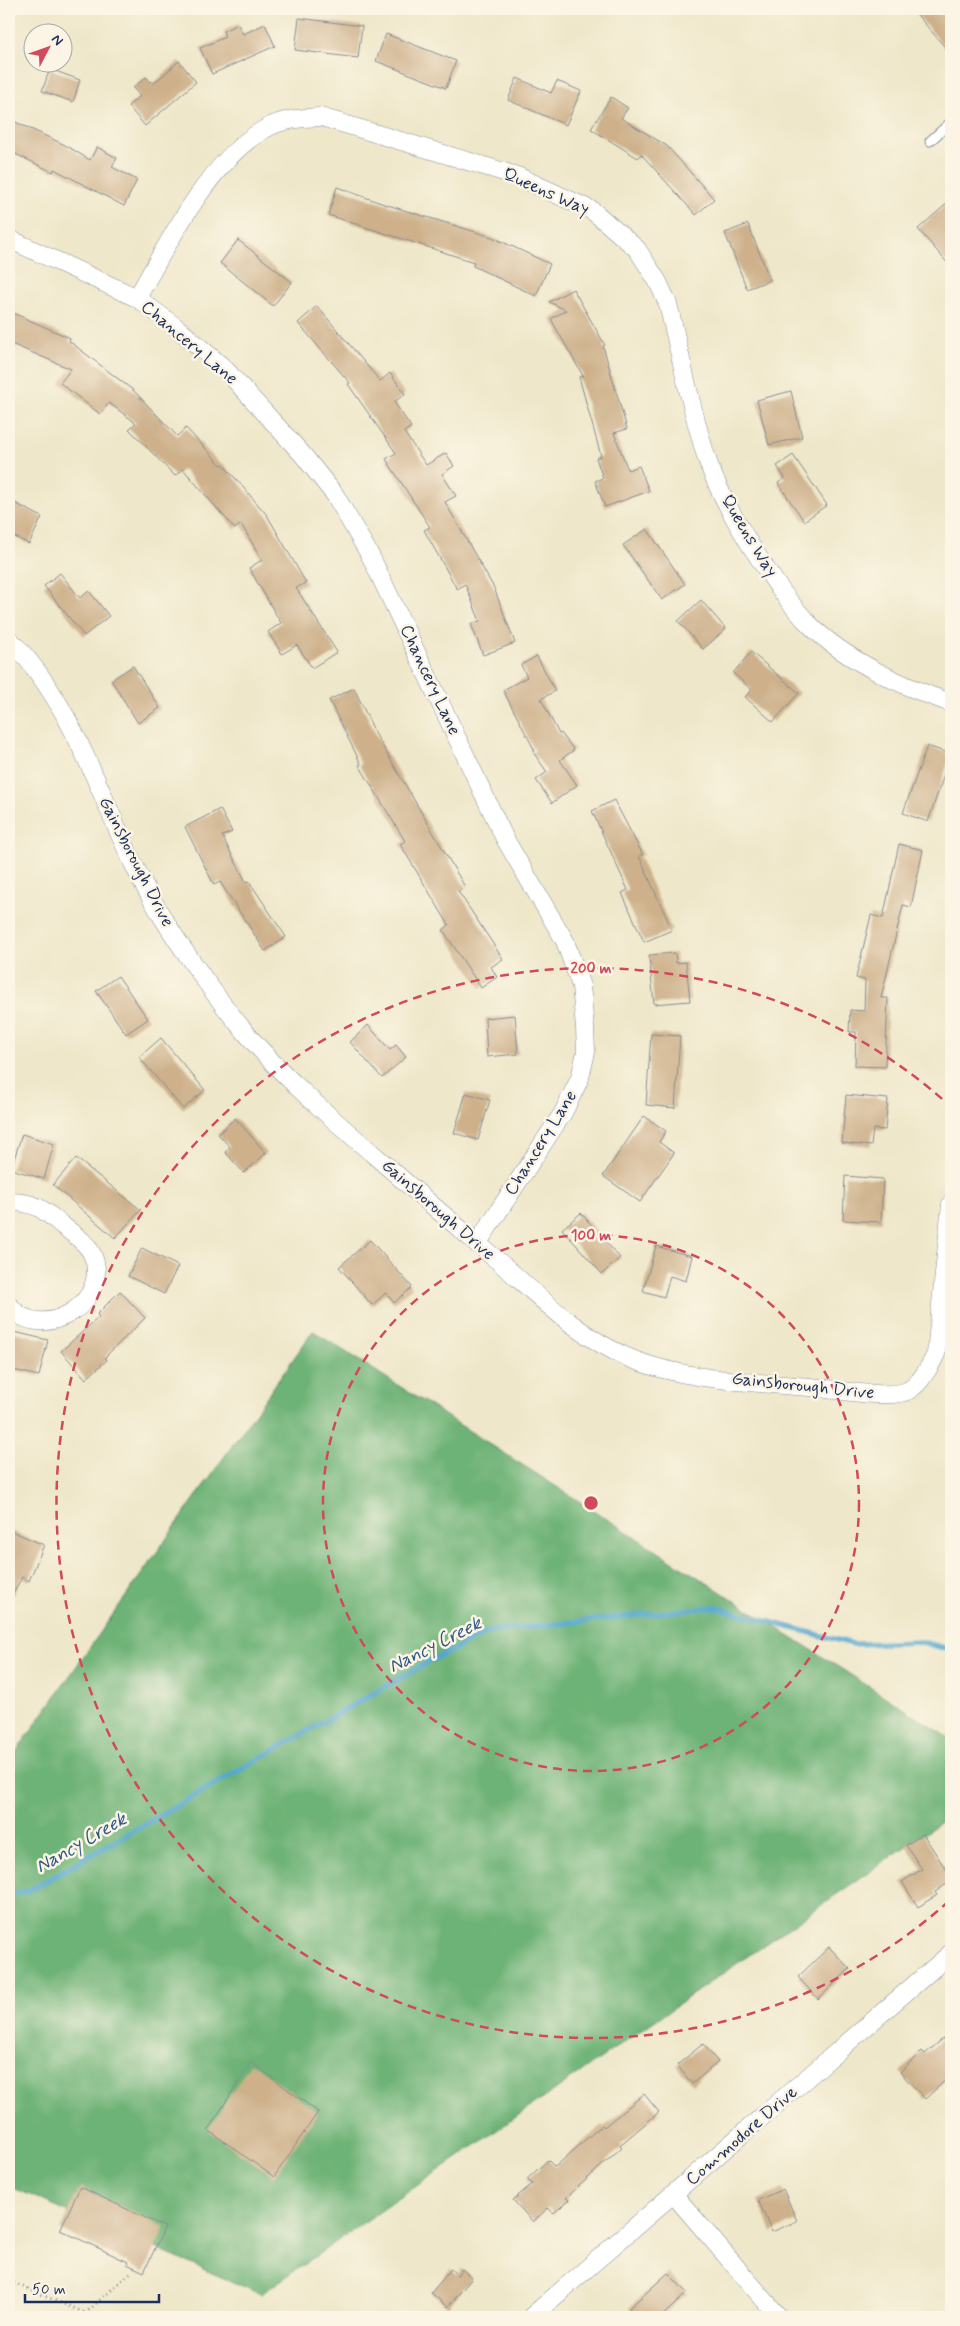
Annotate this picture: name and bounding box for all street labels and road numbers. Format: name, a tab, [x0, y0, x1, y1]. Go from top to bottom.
street label: Queens Way	[499, 162, 593, 222]
street label: Chancery Lane	[135, 295, 243, 391]
street label: Queens Way	[715, 490, 783, 582]
street label: Chancery Lane	[394, 621, 466, 739]
street label: Gainsborough Drive	[93, 793, 179, 931]
street label: Chancery Lane	[499, 1086, 583, 1200]
street label: Gainsborough Drive	[376, 1154, 500, 1266]
street label: Gainsborough Drive	[730, 1367, 876, 1405]
street label: Commodore Drive	[681, 2081, 803, 2191]

